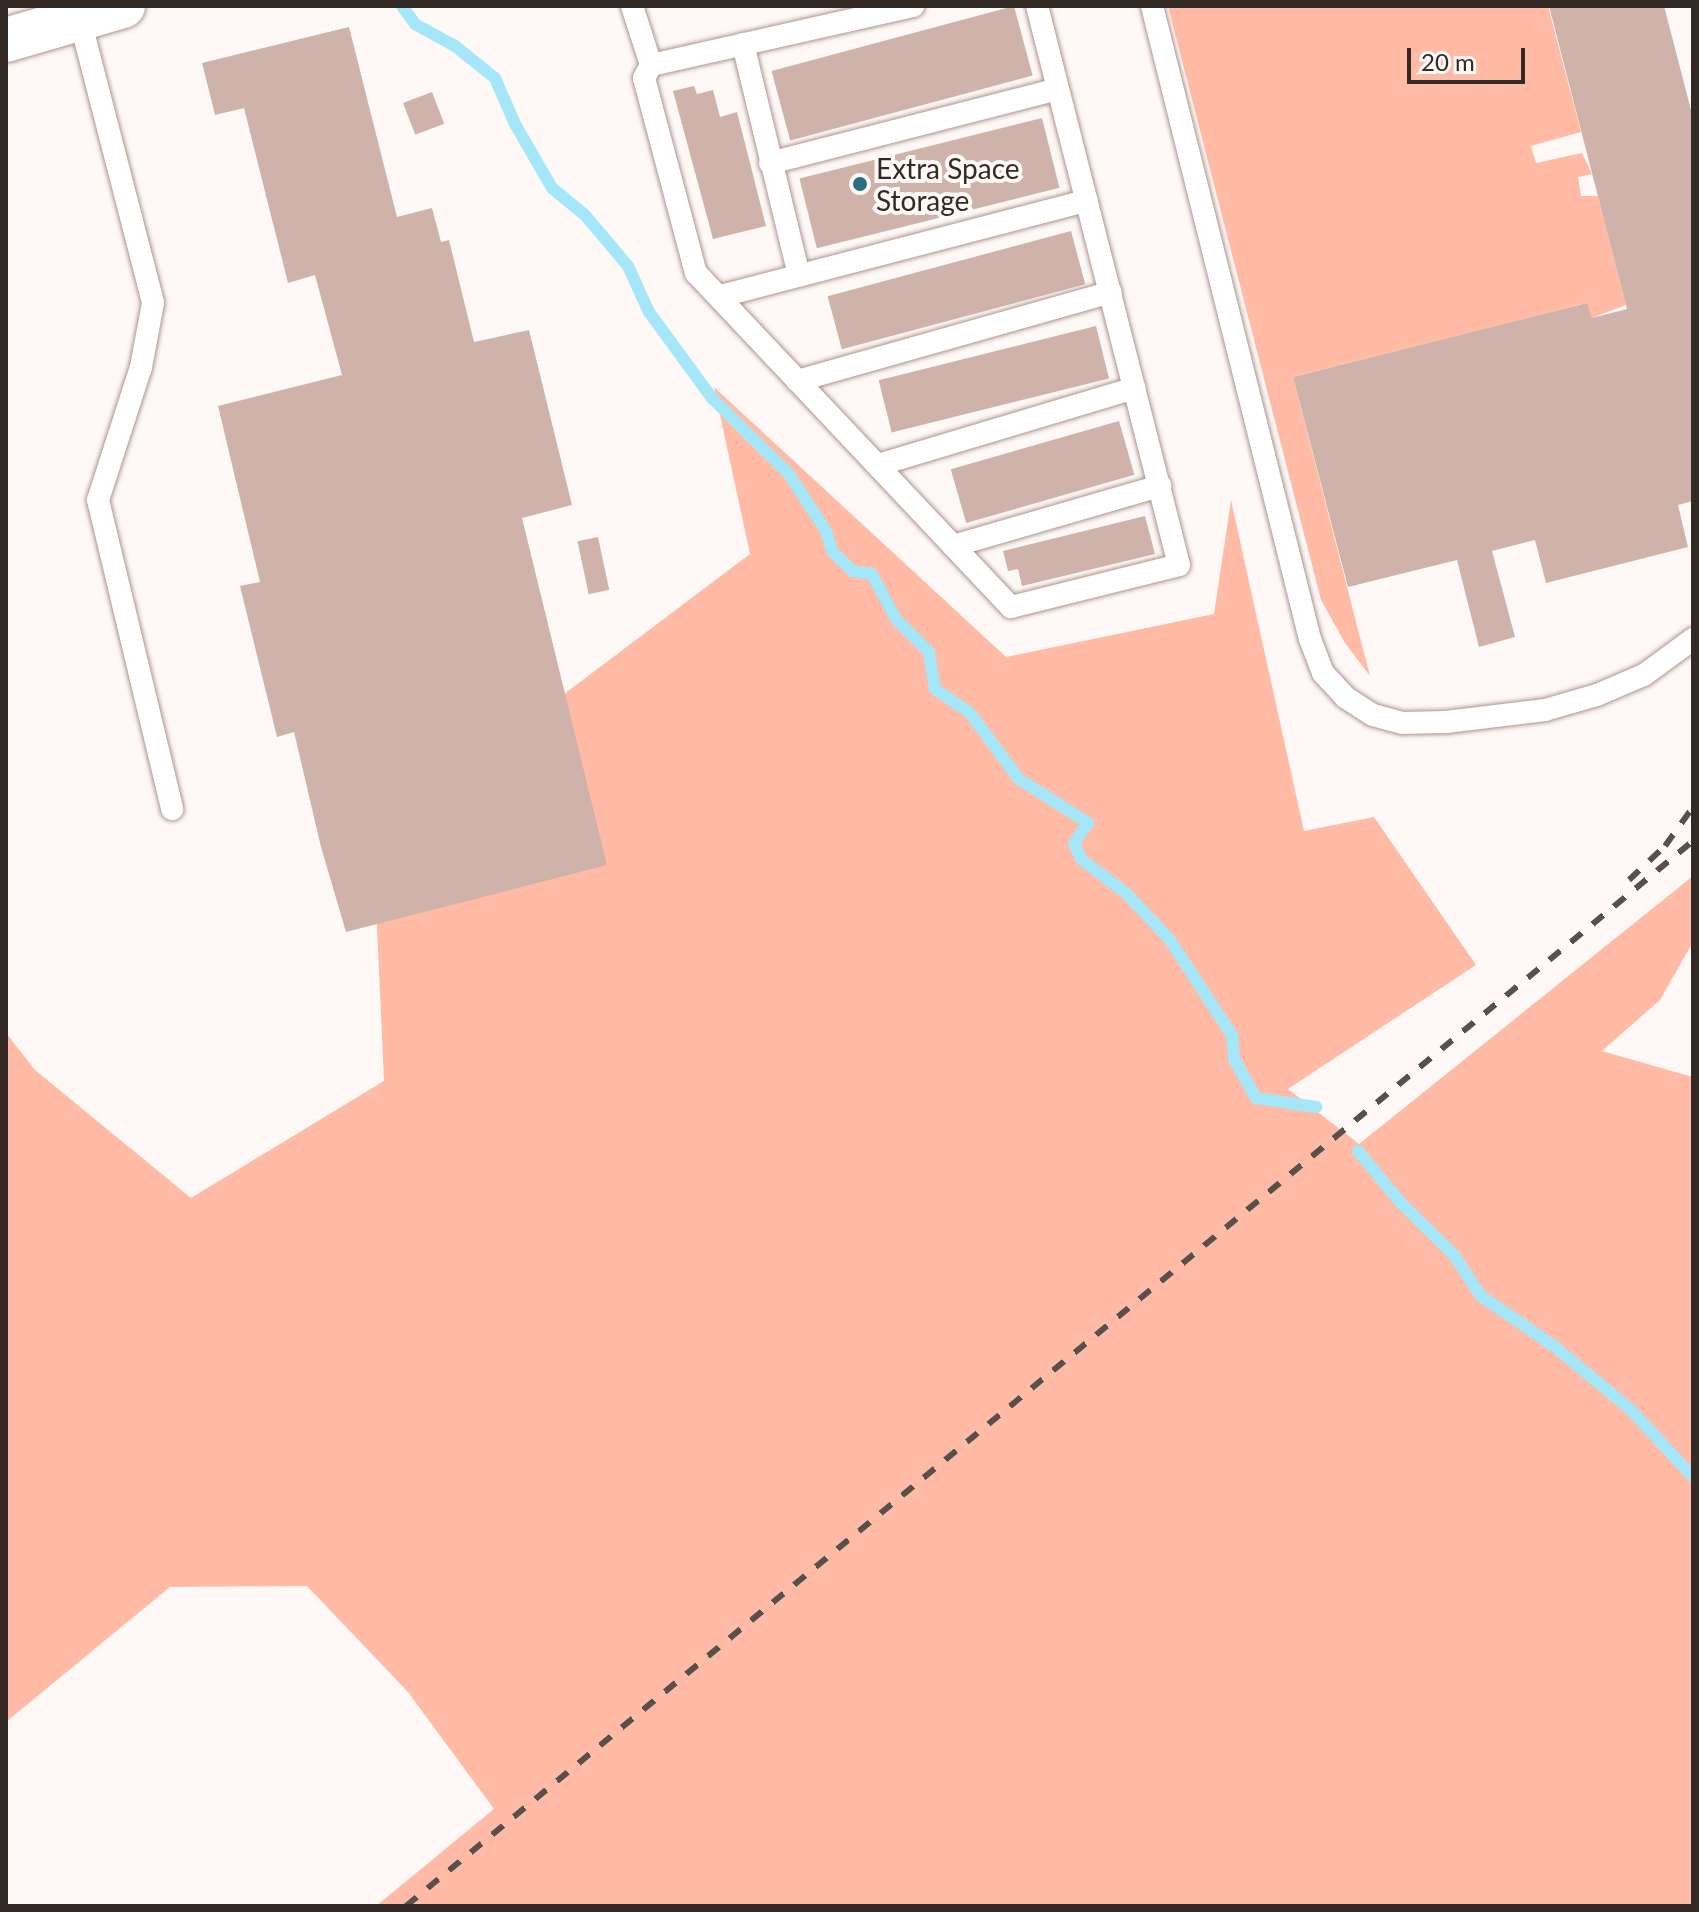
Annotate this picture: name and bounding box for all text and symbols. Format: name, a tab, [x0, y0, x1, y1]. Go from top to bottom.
scale bar	[1411, 32, 1529, 82]
text: 20 m	[1421, 47, 1475, 76]
place label: Extra Space Storage	[876, 151, 1020, 217]
marker: Extra Space Storage	[851, 175, 869, 193]

